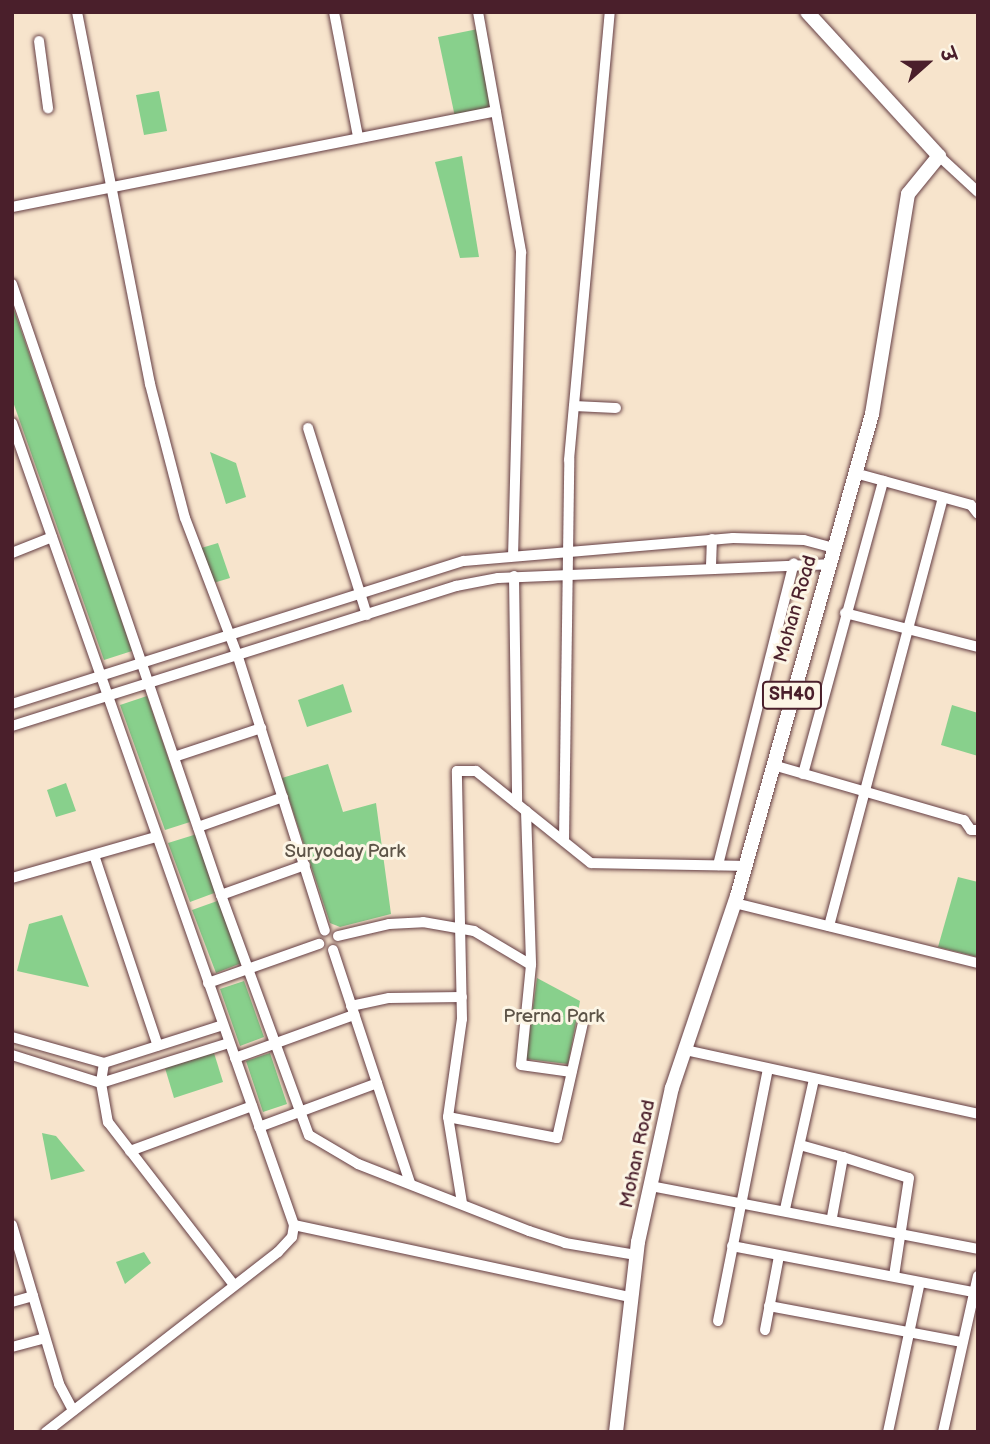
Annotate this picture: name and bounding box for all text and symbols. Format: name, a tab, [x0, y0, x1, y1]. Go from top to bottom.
north arrow	[892, 28, 962, 98]
text: उ	[934, 45, 960, 65]
street label: Mohan Road	[770, 553, 822, 665]
road number: SH40	[760, 680, 824, 710]
park label: Suryoday Park	[284, 841, 406, 863]
park label: Prerna Park	[503, 1006, 605, 1028]
street label: Mohan Road	[615, 1098, 661, 1210]

